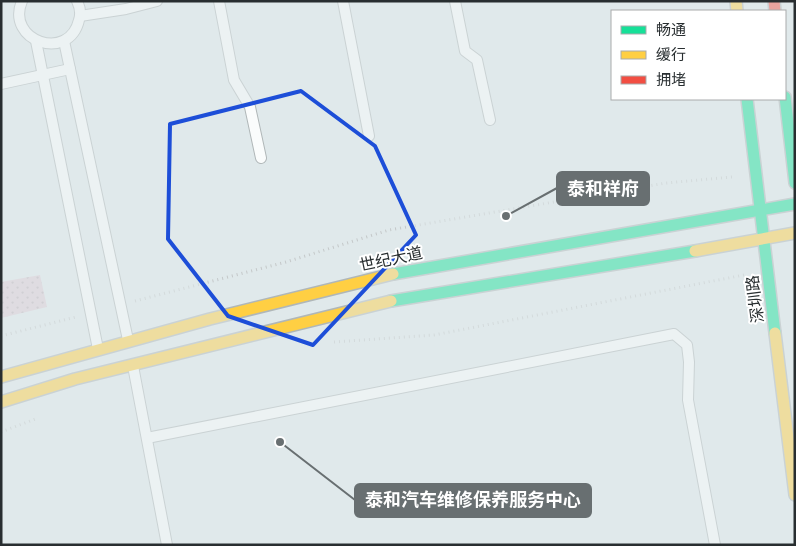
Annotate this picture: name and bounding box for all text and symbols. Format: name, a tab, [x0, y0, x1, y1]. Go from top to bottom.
legend	[611, 10, 786, 100]
text: 畅通	[656, 21, 686, 39]
text: 缓行	[656, 46, 686, 64]
text: 拥堵	[656, 71, 686, 89]
callout: 泰和祥府	[557, 172, 649, 205]
text: 泰和祥府	[567, 178, 639, 199]
street label: 世纪大道	[358, 243, 424, 275]
street label: 深圳路	[743, 274, 767, 324]
callout: 泰和汽车维修保养服务中心	[355, 484, 591, 517]
text: 泰和汽车维修保养服务中心	[365, 489, 581, 510]

